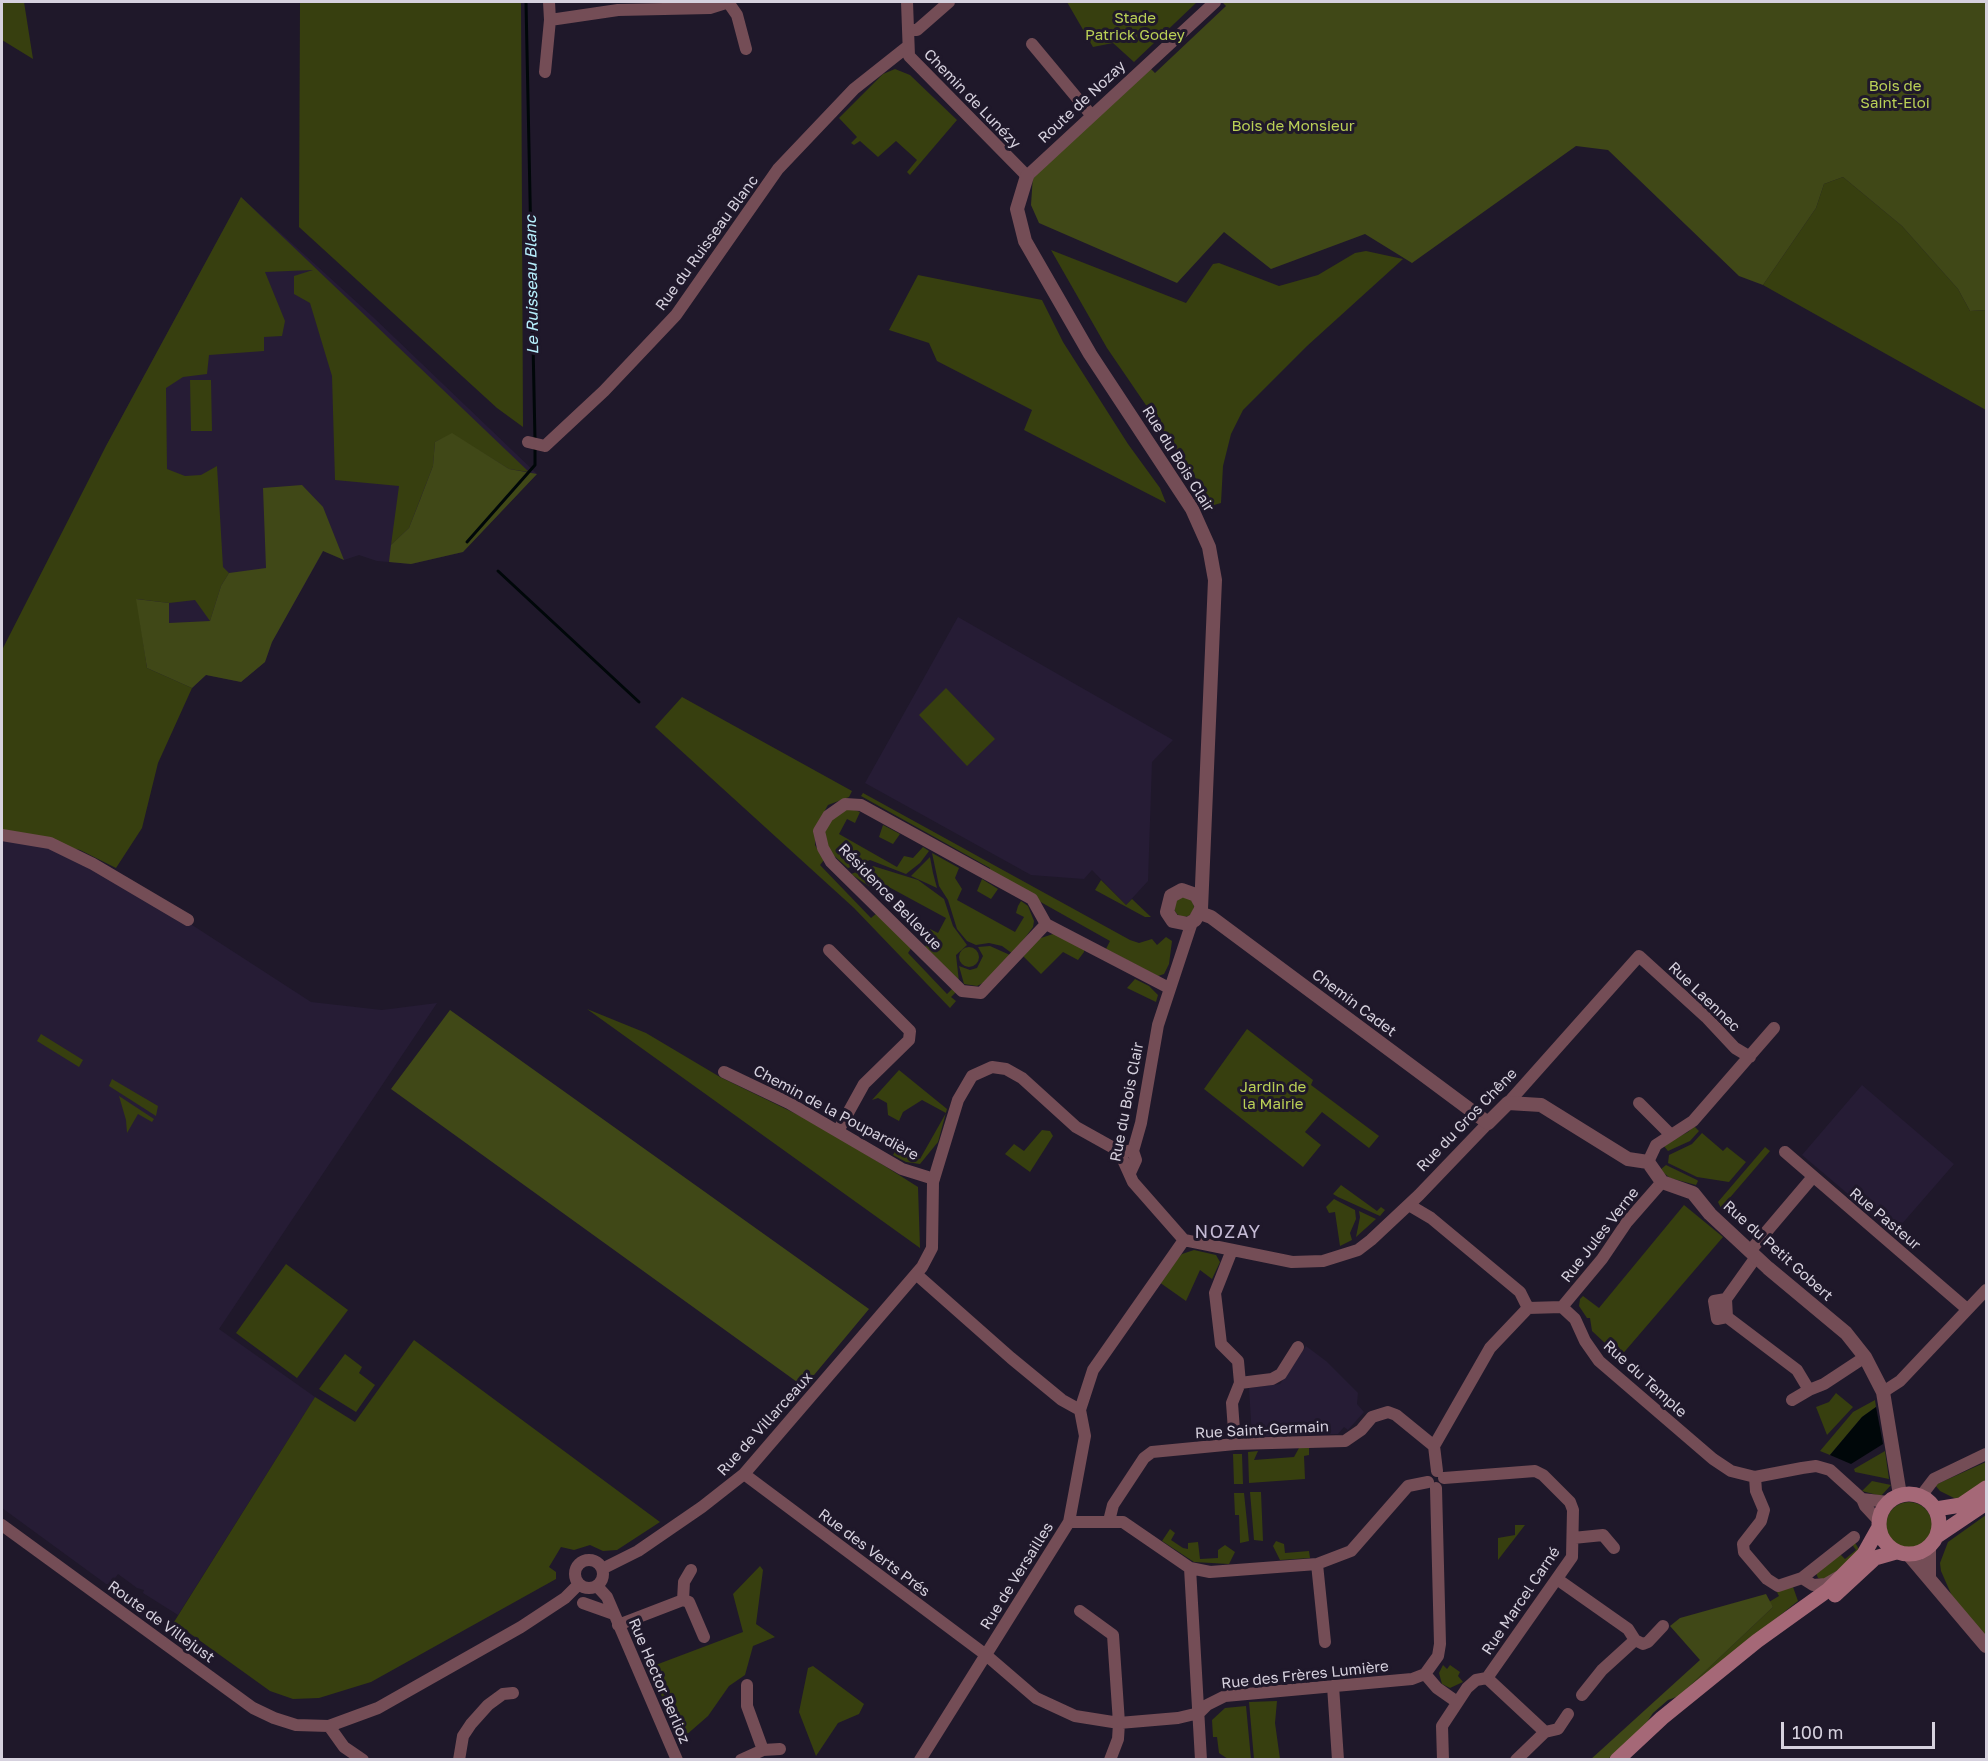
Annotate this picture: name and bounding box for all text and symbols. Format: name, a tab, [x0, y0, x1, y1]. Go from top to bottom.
park label: Stade Patrick Godey	[1085, 9, 1185, 44]
street label: Chemin de Lunézy	[920, 45, 1024, 153]
street label: Route de Nozay	[1035, 57, 1129, 147]
park label: Bois de Saint-Eloi	[1860, 77, 1930, 112]
park label: Bois de Monsieur	[1231, 117, 1355, 135]
street label: Rue du Ruisseau Blanc	[652, 172, 762, 314]
water label: Le Ruisseau Blanc	[521, 215, 543, 355]
street label: Rue du Bois Clair	[1138, 403, 1218, 515]
street label: Résidence Bellevue	[834, 840, 946, 954]
street label: Rue Laennec	[1664, 958, 1744, 1036]
street label: Chemin Cadet	[1308, 965, 1400, 1041]
street label: Rue du Bois Clair	[1107, 1041, 1147, 1163]
street label: Chemin de la Poupardière	[750, 1062, 922, 1164]
street label: Rue du Gros Chêne	[1413, 1065, 1521, 1175]
park label: Jardin de la Mairie	[1240, 1078, 1306, 1113]
street label: Rue Jules Verne	[1557, 1184, 1643, 1286]
street label: Rue Pasteur	[1846, 1184, 1924, 1254]
street label: Rue du Petit Gobert	[1719, 1197, 1837, 1305]
district label: NOZAY	[1195, 1221, 1261, 1243]
street label: Rue du Temple	[1600, 1337, 1690, 1421]
street label: Rue de Villarceaux	[714, 1368, 816, 1480]
street label: Rue Saint-Germain	[1195, 1418, 1329, 1442]
street label: Rue des Verts Prés	[815, 1505, 933, 1601]
street label: Rue de Versailles	[977, 1519, 1057, 1633]
street label: Rue Marcel Carné	[1478, 1544, 1564, 1658]
street label: Route de Villejust	[104, 1577, 218, 1667]
street label: Rue Hector Berlioz	[624, 1616, 694, 1746]
street label: Rue des Frères Lumière	[1220, 1657, 1390, 1693]
scale bar	[1784, 1710, 1938, 1748]
text: 100 m	[1792, 1721, 1843, 1743]

